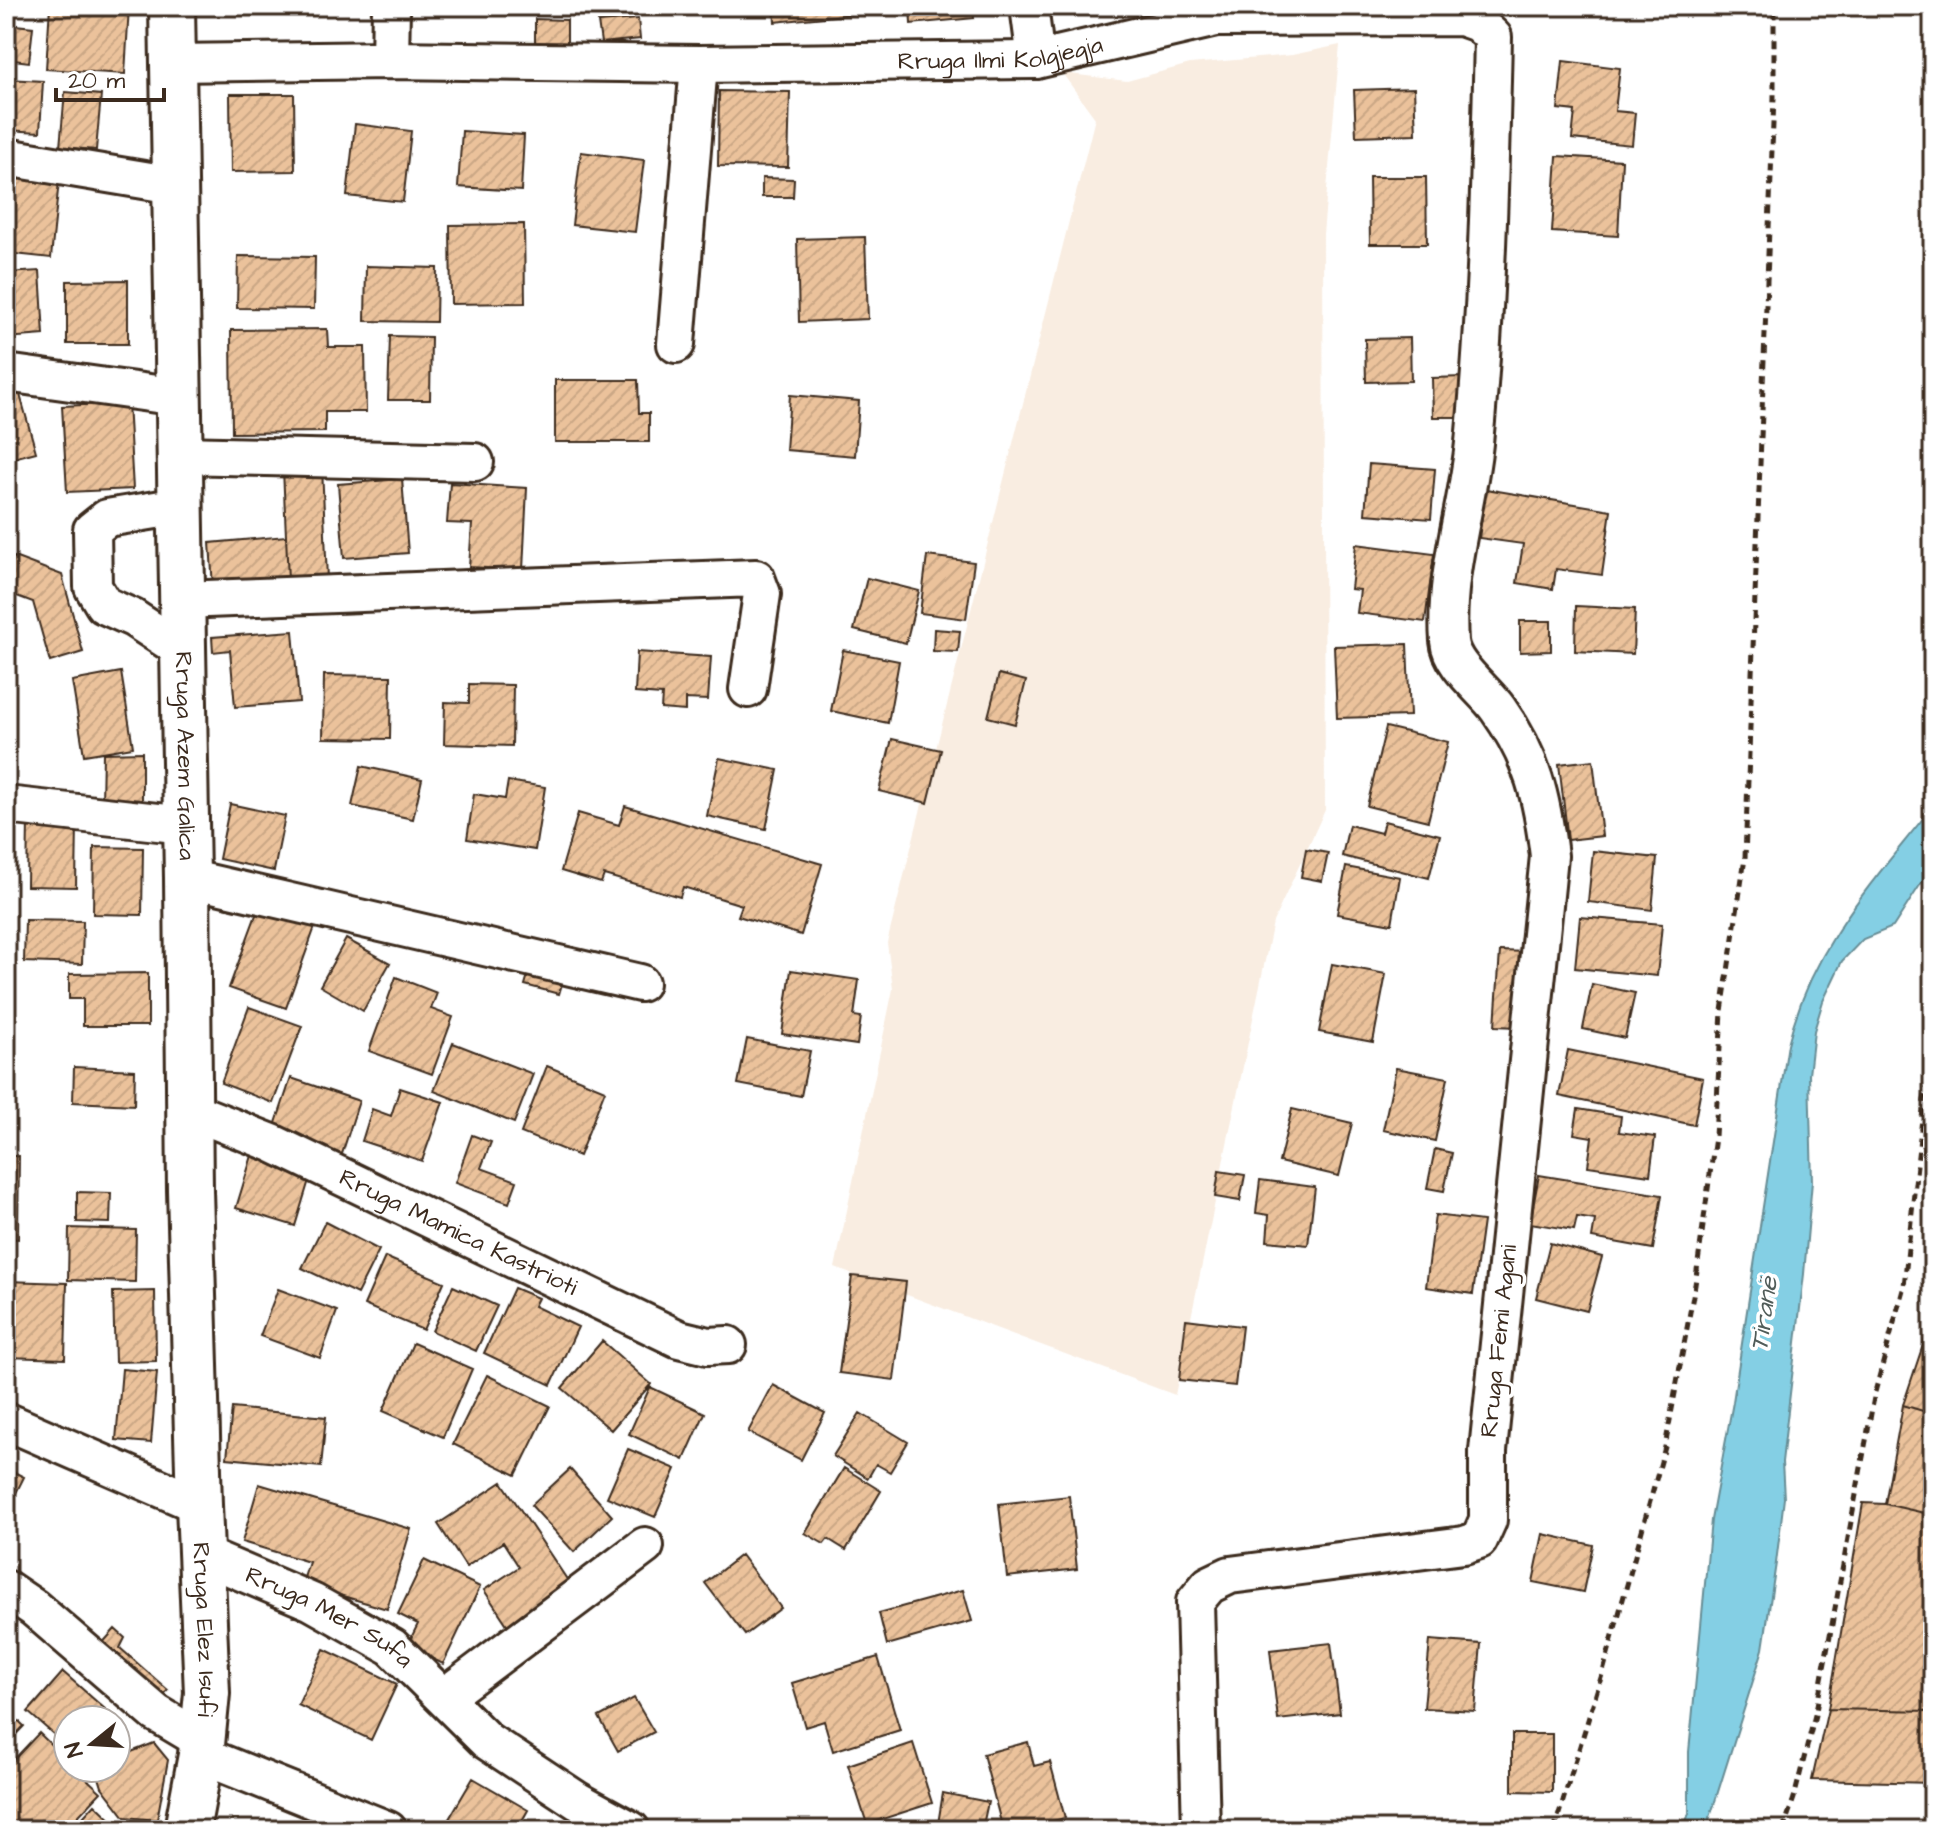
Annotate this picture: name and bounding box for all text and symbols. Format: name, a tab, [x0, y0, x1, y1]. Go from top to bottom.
street label: Rruga Ilmi Kolgjegja	[898, 28, 1106, 79]
scale bar	[56, 52, 164, 102]
text: 20 m	[68, 64, 125, 98]
street label: Rruga Azem Galica	[166, 651, 204, 861]
street label: Rruga Mamica Kastrioti	[334, 1161, 583, 1305]
street label: Rruga Femi Agani	[1472, 1242, 1527, 1439]
water label: Tiranë	[1741, 1273, 1787, 1354]
street label: Rruga Elez Isufi	[184, 1541, 225, 1719]
street label: Rruga Mer Sufa	[240, 1559, 421, 1676]
north arrow	[52, 1704, 132, 1784]
text: N	[57, 1738, 91, 1761]

